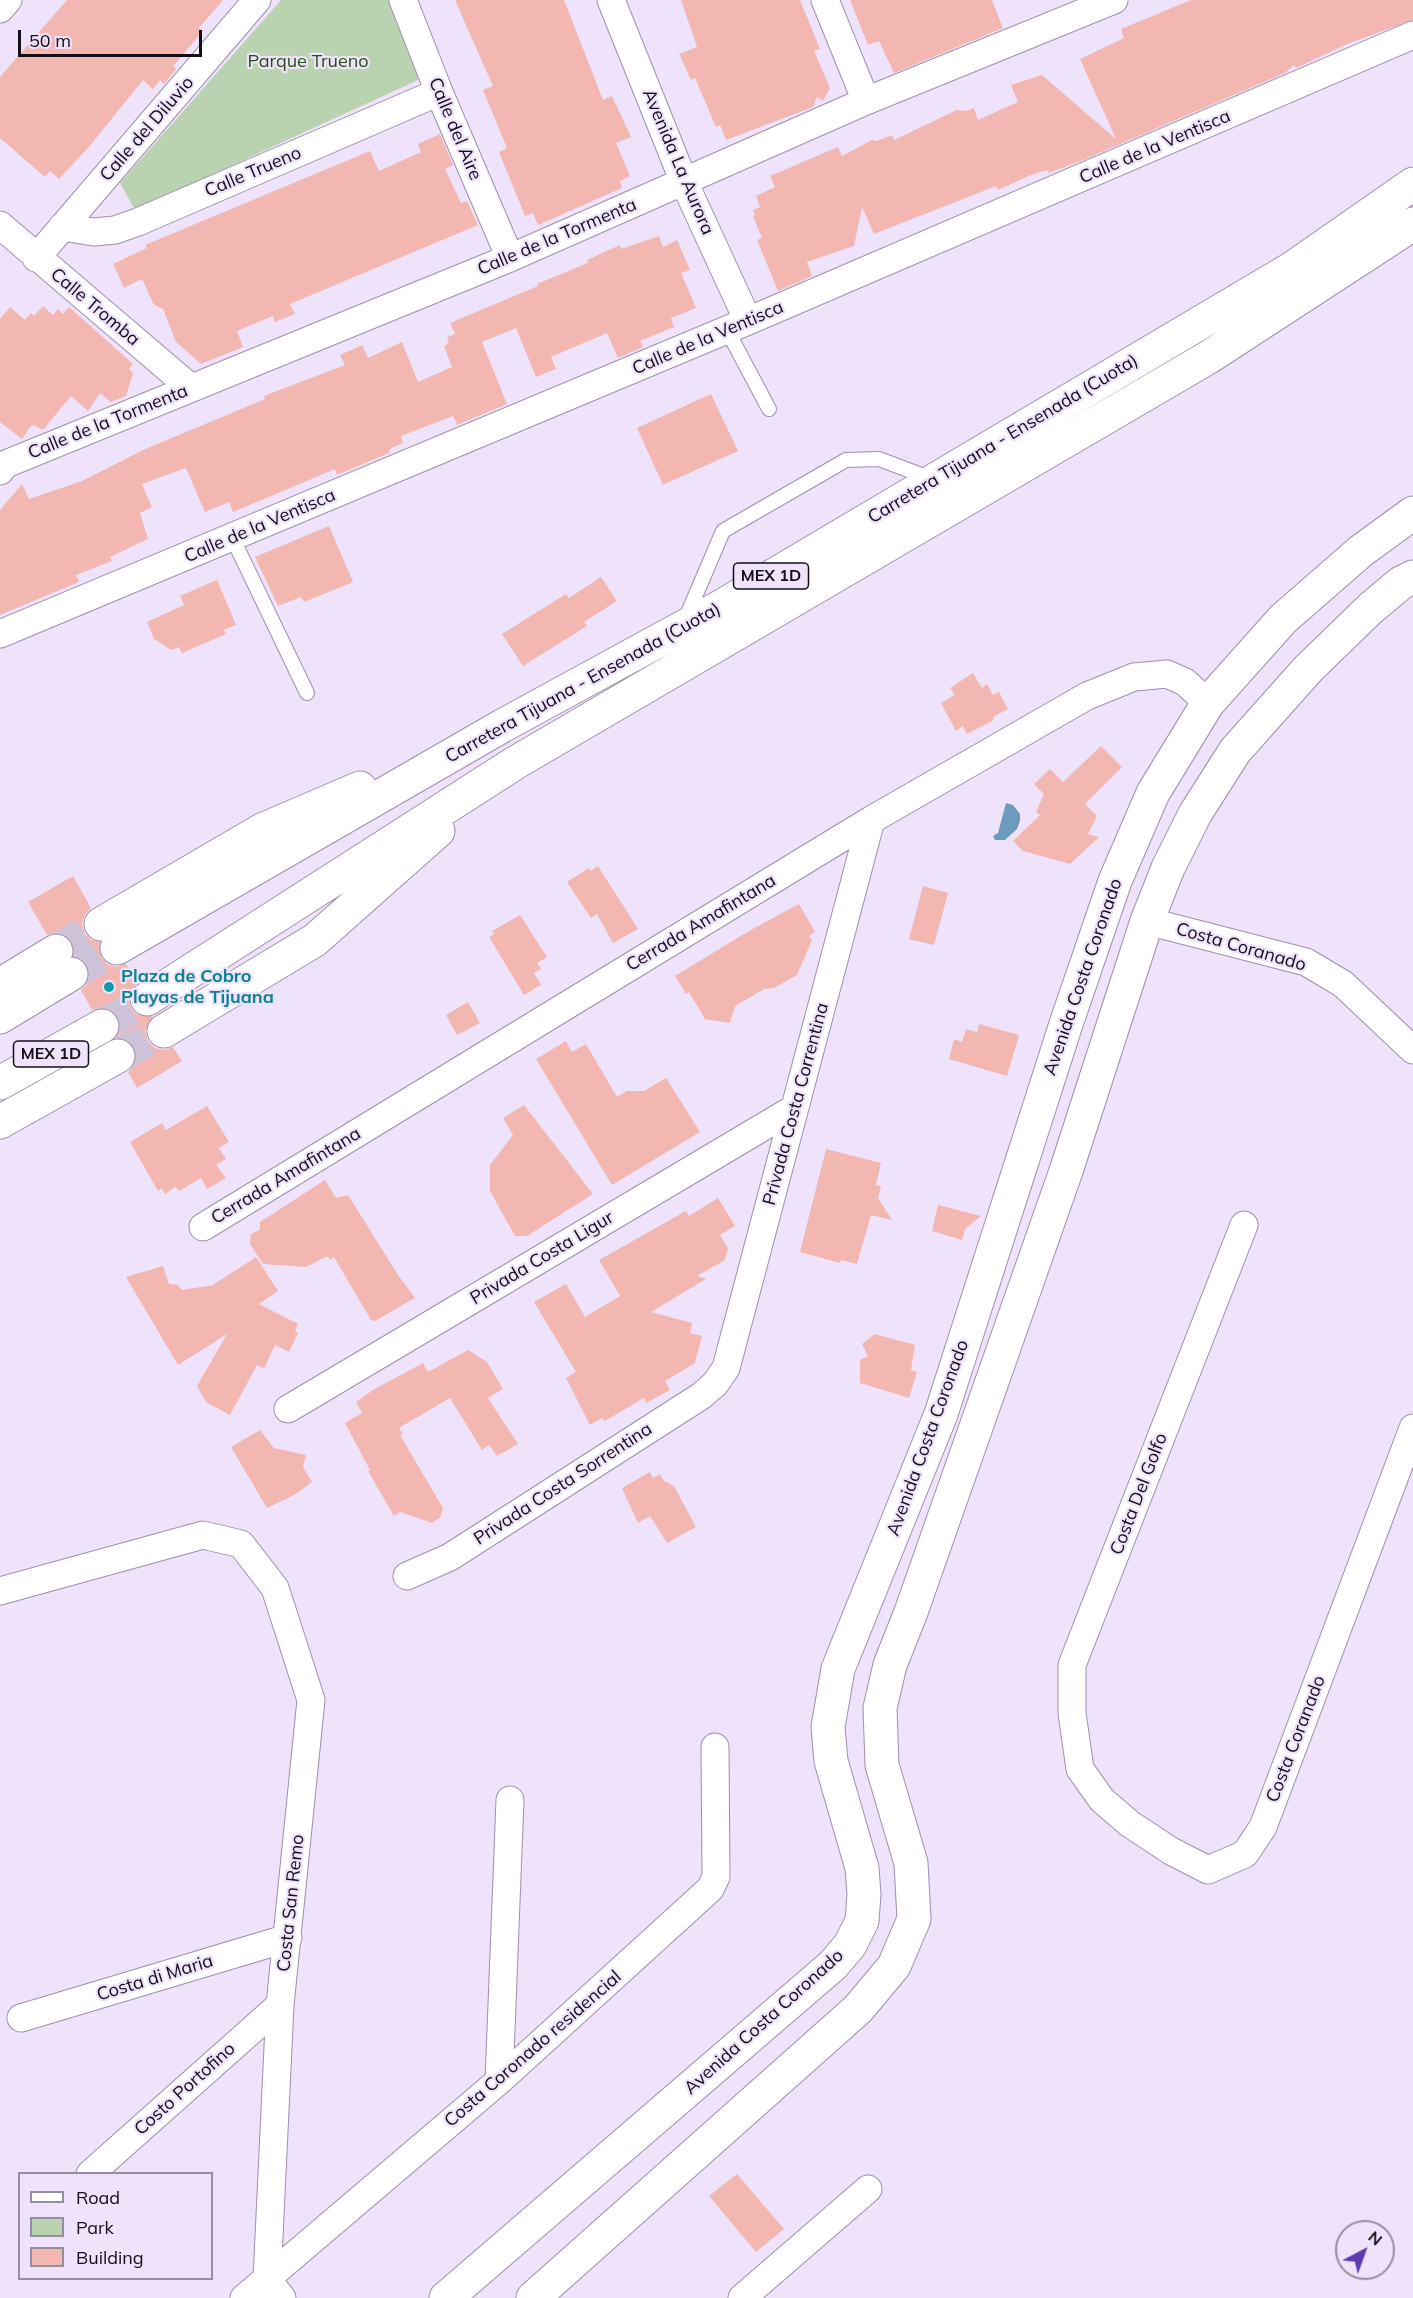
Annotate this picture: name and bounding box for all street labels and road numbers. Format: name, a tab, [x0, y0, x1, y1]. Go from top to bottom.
street label: Calle del Diluvio	[96, 72, 198, 186]
street label: Calle del Aire	[424, 75, 486, 183]
street label: Avenida La Aurora	[638, 86, 718, 238]
street label: Calle de la Ventisca	[1076, 105, 1234, 189]
street label: Calle Trueno	[201, 142, 305, 202]
street label: Calle de la Tormenta	[474, 194, 640, 280]
street label: Calle Tromba	[46, 264, 144, 350]
street label: Calle de la Ventisca	[629, 296, 787, 380]
street label: Carretera Tijuana - Ensenada (Cuota)	[864, 350, 1142, 528]
street label: Calle de la Tormenta	[25, 380, 191, 464]
street label: Calle de la Ventisca	[181, 484, 339, 568]
road number: MEX 1D	[734, 563, 808, 589]
street label: Carretera Tijuana - Ensenada (Cuota)	[442, 598, 724, 768]
street label: Cerrada Amafintana	[622, 870, 780, 976]
street label: Avenida Costa Coronado	[1039, 876, 1127, 1078]
street label: Costa Coranado	[1174, 918, 1308, 976]
street label: Privada Costa Correntina	[759, 1000, 833, 1208]
road number: MEX 1D	[14, 1041, 88, 1067]
street label: Cerrada Amafintana	[207, 1123, 365, 1229]
street label: Privada Costa Ligur	[466, 1207, 618, 1309]
street label: Avenida Costa Coronado	[882, 1337, 974, 1539]
street label: Privada Costa Sorrentina	[470, 1418, 656, 1550]
street label: Costa Del Golfo	[1106, 1430, 1172, 1558]
street label: Costa Coranado	[1262, 1672, 1330, 1806]
street label: Costa San Remo	[273, 1833, 309, 1973]
street label: Avenida Costa Coronado	[680, 1945, 848, 2099]
street label: Costa di Maria	[94, 1950, 216, 2006]
street label: Costa Coronado residencial	[440, 1966, 626, 2132]
street label: Costo Portofino	[130, 2038, 240, 2140]

